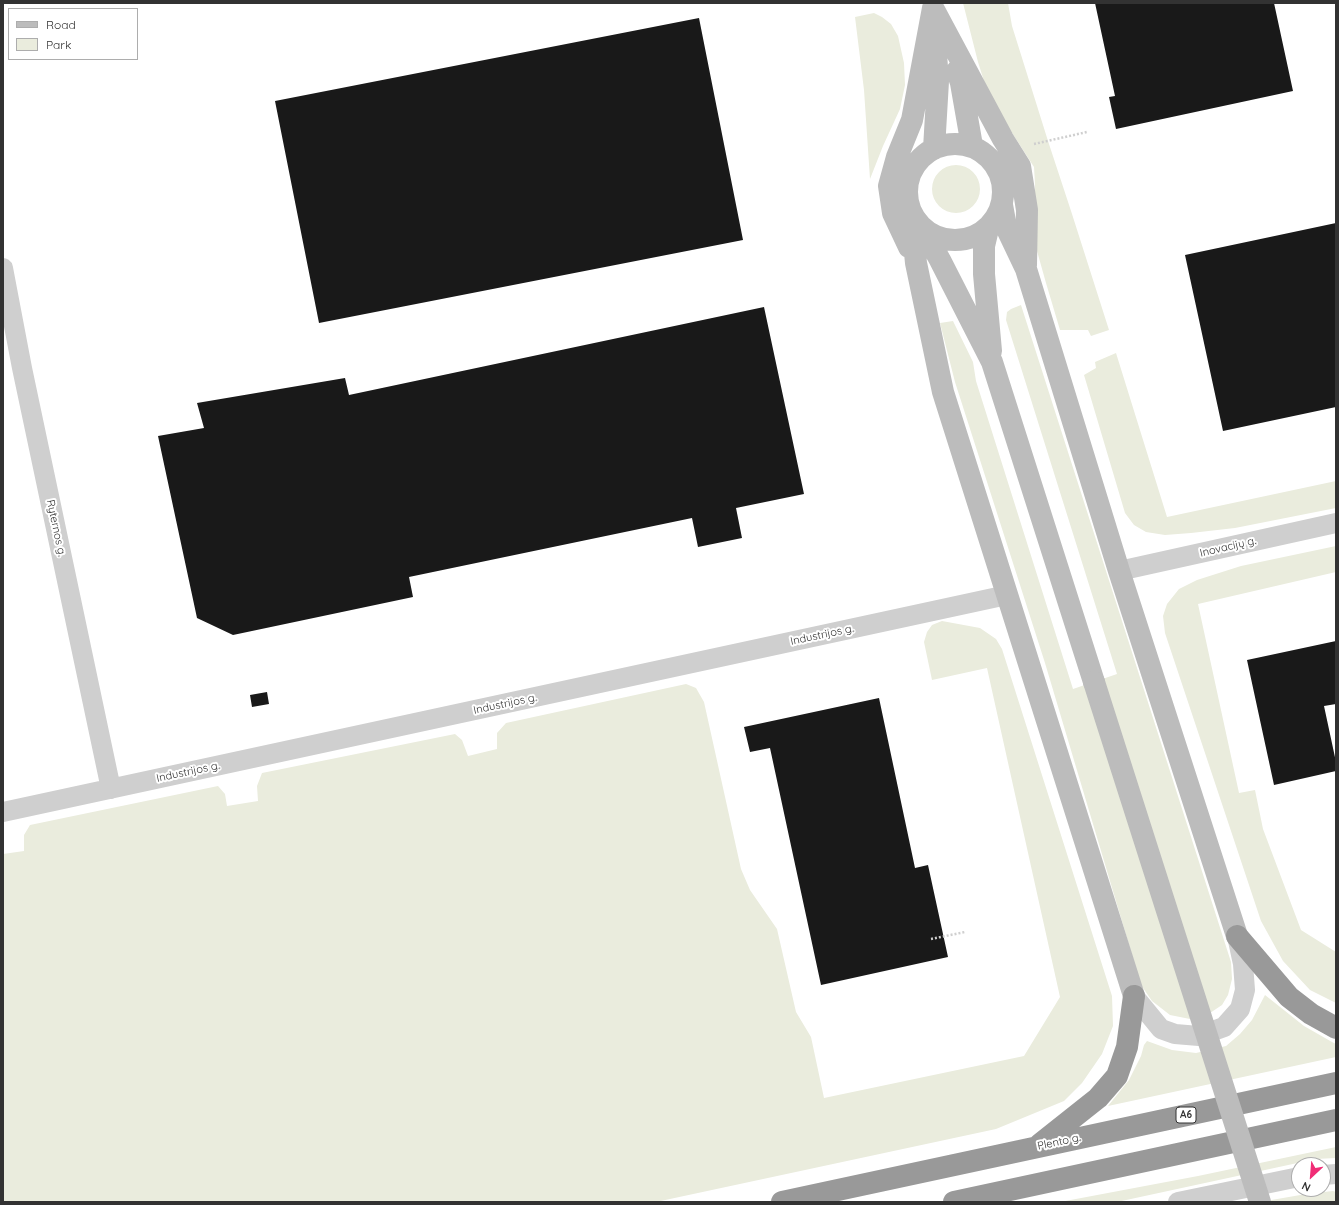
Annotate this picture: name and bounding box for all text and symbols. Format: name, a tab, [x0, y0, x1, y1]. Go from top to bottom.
legend	[8, 8, 138, 60]
text: Road	[46, 17, 76, 32]
text: Park	[46, 37, 71, 52]
street label: Ryternos g.	[44, 498, 68, 558]
street label: Inovacijų g.	[1199, 534, 1257, 560]
street label: Industrijos g.	[789, 622, 855, 648]
street label: Industrijos g.	[472, 691, 538, 717]
street label: Industrijos g.	[155, 759, 221, 785]
road number: A6	[1176, 1107, 1196, 1123]
street label: Plento g.	[1036, 1131, 1082, 1153]
north arrow	[1291, 1157, 1331, 1197]
text: N	[1299, 1179, 1313, 1195]

